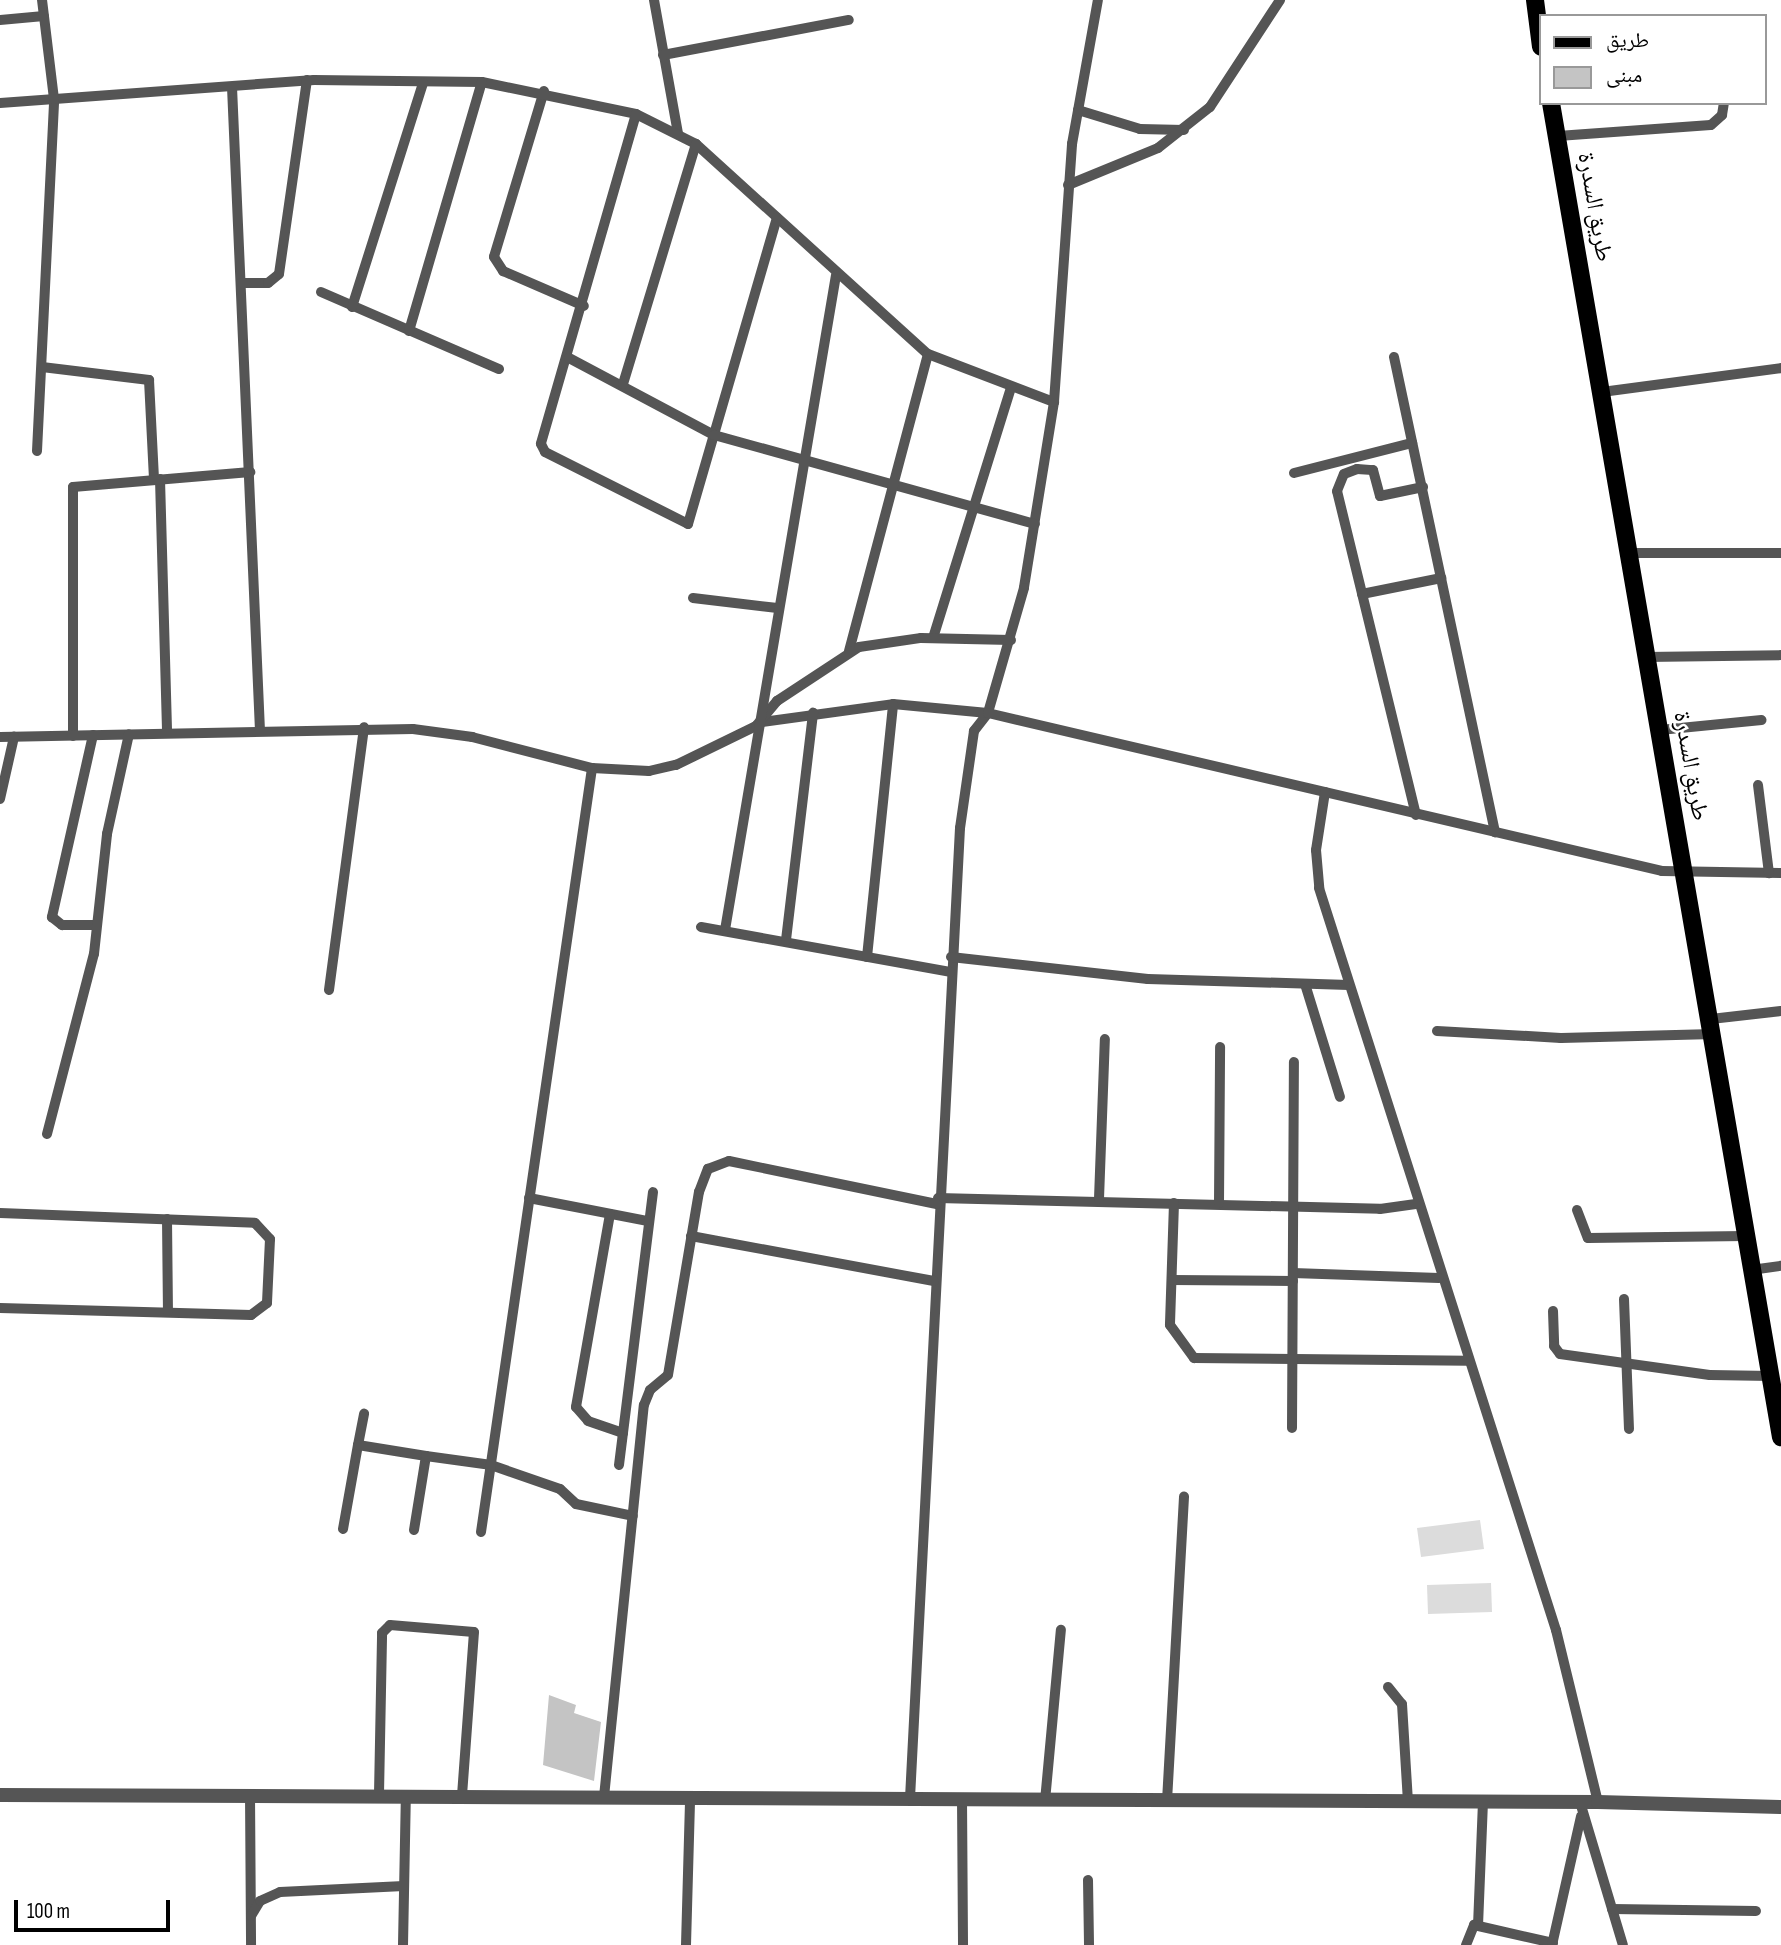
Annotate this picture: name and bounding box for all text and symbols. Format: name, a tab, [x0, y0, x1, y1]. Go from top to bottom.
legend	[1540, 14, 1767, 105]
text: طريق	[1606, 28, 1649, 53]
text: مبنى	[1606, 63, 1642, 88]
street label: طريق السدرة	[1571, 150, 1619, 264]
street label: طريق السدرة	[1667, 709, 1715, 823]
scale bar	[18, 1885, 173, 1929]
text: 100 m	[27, 1899, 70, 1924]

